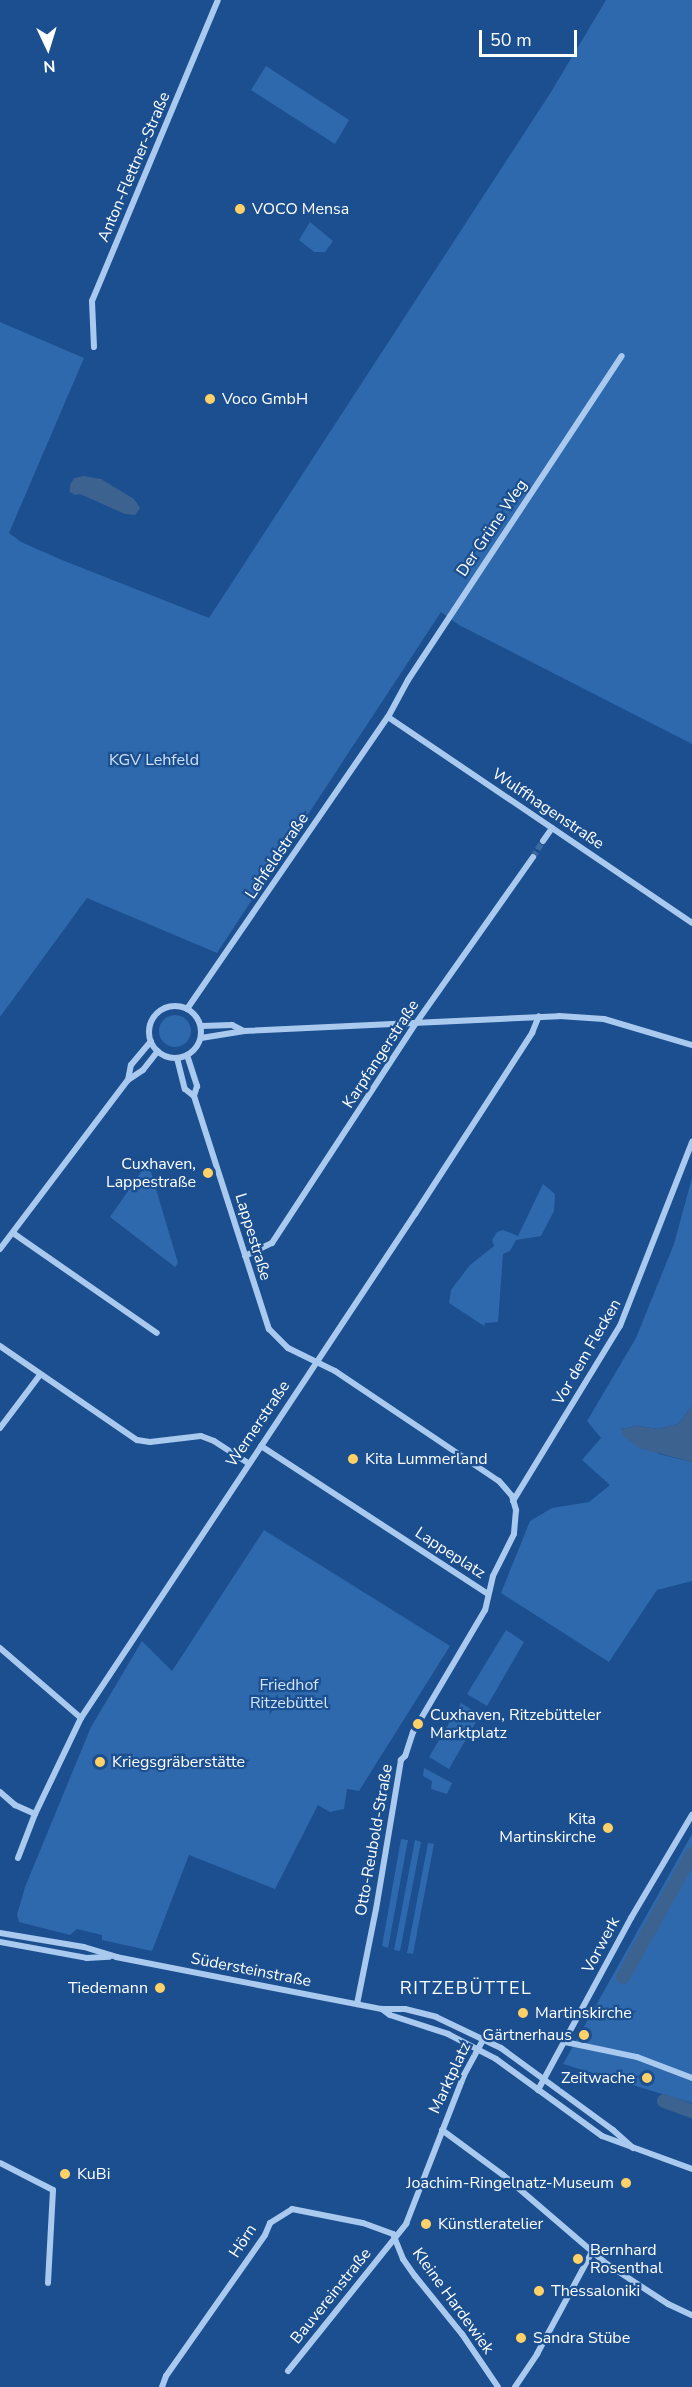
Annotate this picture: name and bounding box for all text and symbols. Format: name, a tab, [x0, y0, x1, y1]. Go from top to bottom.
north arrow	[18, 18, 78, 78]
scale bar	[482, 18, 580, 56]
text: 50 m	[490, 28, 532, 52]
text: N	[43, 55, 56, 77]
street label: Anton-Flettner-Straße	[94, 89, 174, 245]
place label: VOCO Mensa	[252, 199, 349, 219]
marker: VOCO Mensa	[233, 202, 247, 216]
place label: Voco GmbH	[222, 389, 308, 409]
marker: Voco GmbH	[203, 392, 217, 406]
street label: Der Grüne Weg	[452, 476, 532, 580]
park label: KGV Lehfeld	[109, 750, 199, 770]
street label: Wulffhagenstraße	[488, 764, 608, 854]
street label: Lehfeldstraße	[241, 809, 313, 903]
street label: Karpfangerstraße	[339, 996, 423, 1112]
place label: Cuxhaven, Lappestraße	[106, 1154, 196, 1192]
marker: Cuxhaven, Lappestraße	[201, 1166, 215, 1180]
street label: Lappestraße	[231, 1191, 275, 1283]
street label: Vor dem Flecken	[549, 1296, 625, 1408]
street label: Wernerstraße	[222, 1377, 294, 1471]
place label: Kita Lummerland	[365, 1449, 488, 1469]
marker: Kita Lummerland	[346, 1452, 360, 1466]
street label: Lappeplatz	[411, 1523, 489, 1583]
park label: Friedhof Ritzebüttel	[250, 1675, 328, 1713]
place label: Cuxhaven, Ritzebütteler Marktplatz	[430, 1705, 601, 1743]
marker: Cuxhaven, Ritzebütteler Marktplatz	[411, 1717, 425, 1731]
place label: Kriegsgräberstätte	[112, 1752, 245, 1772]
marker: Kriegsgräberstätte	[93, 1755, 107, 1769]
street label: Otto-Reubold-Straße	[351, 1763, 397, 1917]
place label: Kita Martinskirche	[499, 1809, 596, 1847]
marker: Kita Martinskirche	[601, 1821, 615, 1835]
street label: Vorwerk	[578, 1914, 624, 1976]
street label: Südersteinstraße	[189, 1949, 313, 1991]
district label: RITZEBÜTTEL	[400, 1977, 532, 1999]
place label: Tiedemann	[68, 1978, 148, 1998]
marker: Tiedemann	[153, 1981, 167, 1995]
place label: Martinskirche	[535, 2003, 632, 2023]
marker: Martinskirche	[516, 2006, 530, 2020]
place label: Gärtnerhaus	[483, 2025, 572, 2045]
marker: Gärtnerhaus	[577, 2028, 591, 2042]
street label: Marktplatz	[425, 2039, 475, 2117]
place label: Zeitwache	[561, 2068, 635, 2088]
marker: Zeitwache	[640, 2071, 654, 2085]
place label: KuBi	[77, 2164, 110, 2184]
marker: KuBi	[58, 2167, 72, 2181]
place label: Joachim-Ringelnatz-Museum	[406, 2173, 614, 2193]
marker: Joachim-Ringelnatz-Museum	[619, 2176, 633, 2190]
place label: Künstleratelier	[438, 2214, 543, 2234]
marker: Künstleratelier	[419, 2217, 433, 2231]
street label: Hörn	[225, 2221, 261, 2261]
place label: Bernhard Rosenthal	[590, 2240, 663, 2278]
street label: Bauvereinstraße	[287, 2244, 375, 2348]
street label: Kleine Hardewiek	[408, 2244, 498, 2358]
marker: Bernhard Rosenthal	[571, 2252, 585, 2266]
place label: Thessaloniki	[551, 2281, 640, 2301]
marker: Thessaloniki	[532, 2284, 546, 2298]
place label: Sandra Stübe	[533, 2328, 630, 2348]
marker: Sandra Stübe	[514, 2331, 528, 2345]

